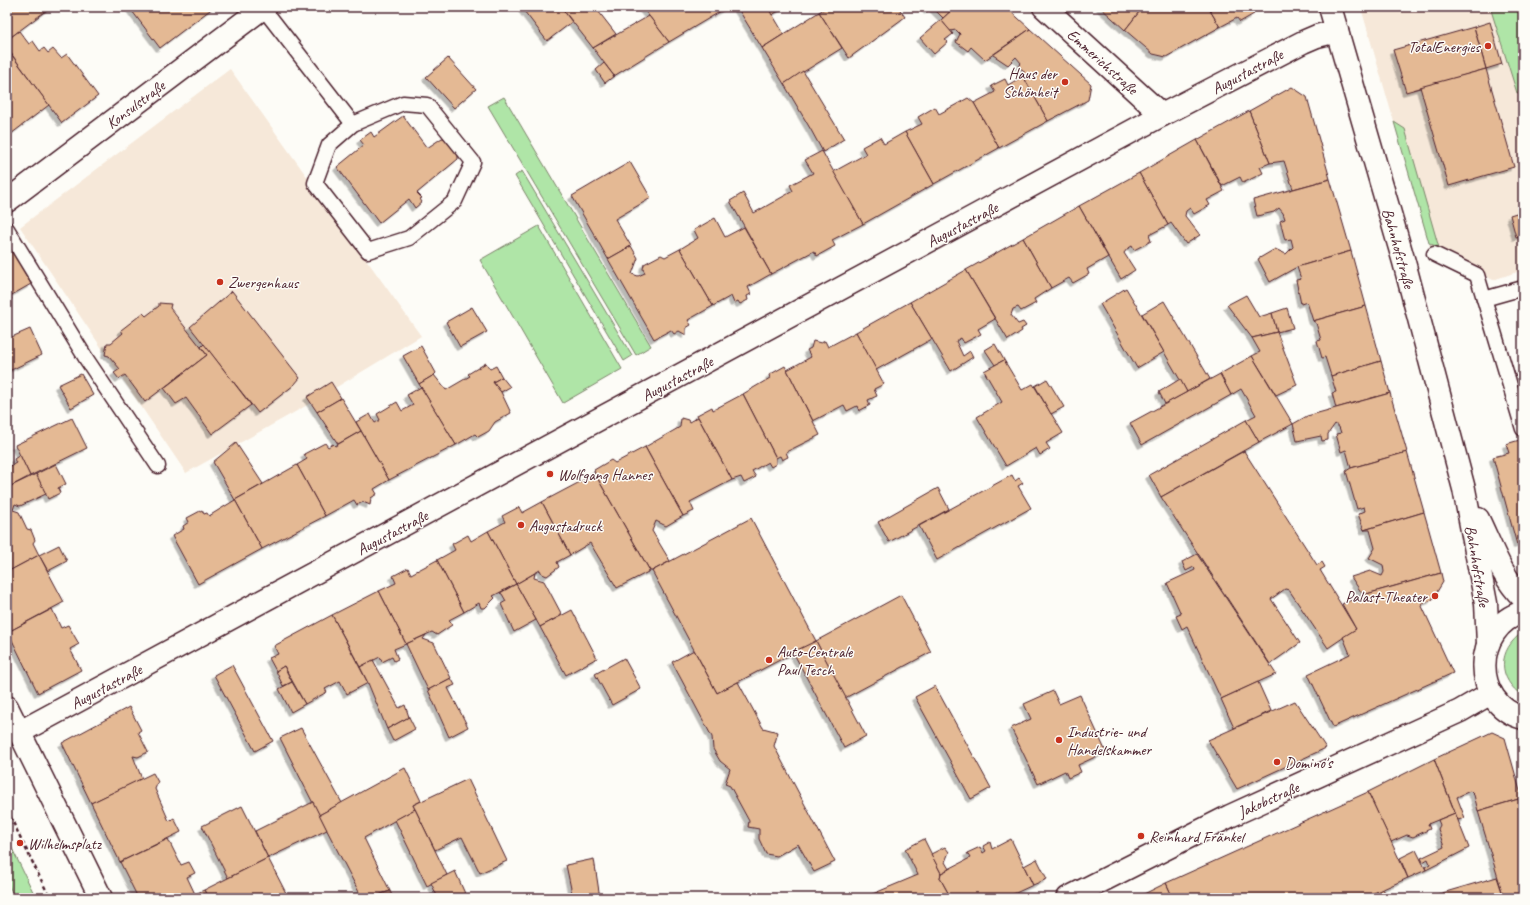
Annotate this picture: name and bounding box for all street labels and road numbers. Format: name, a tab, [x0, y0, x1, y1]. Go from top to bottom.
street label: Emmerichstraße	[1063, 25, 1143, 100]
street label: Augustastraße	[1208, 44, 1288, 99]
street label: Konsulstraße	[102, 75, 170, 133]
street label: Augustastraße	[923, 197, 1003, 252]
street label: Bahnhofstraße	[1377, 206, 1419, 292]
street label: Augustastraße	[638, 351, 718, 406]
street label: Augustastraße	[353, 505, 433, 560]
street label: Bahnhofstraße	[1460, 524, 1494, 610]
street label: Augustastraße	[67, 659, 147, 714]
street label: Jakobstraße	[1234, 777, 1304, 823]

